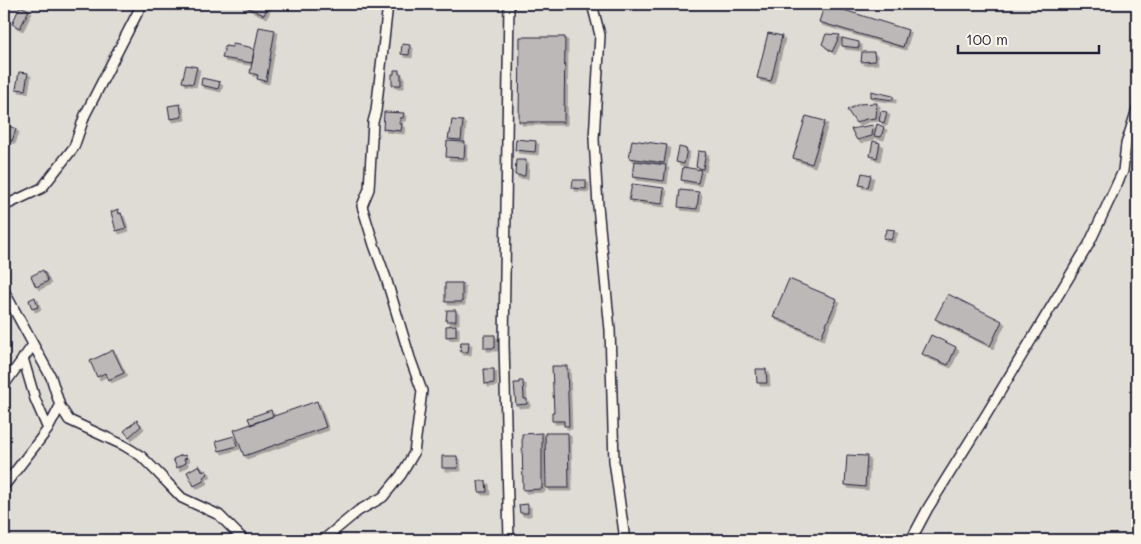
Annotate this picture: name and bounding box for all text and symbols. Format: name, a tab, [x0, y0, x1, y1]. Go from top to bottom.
scale bar	[958, 22, 1100, 54]
text: 100 m	[966, 29, 1008, 49]

